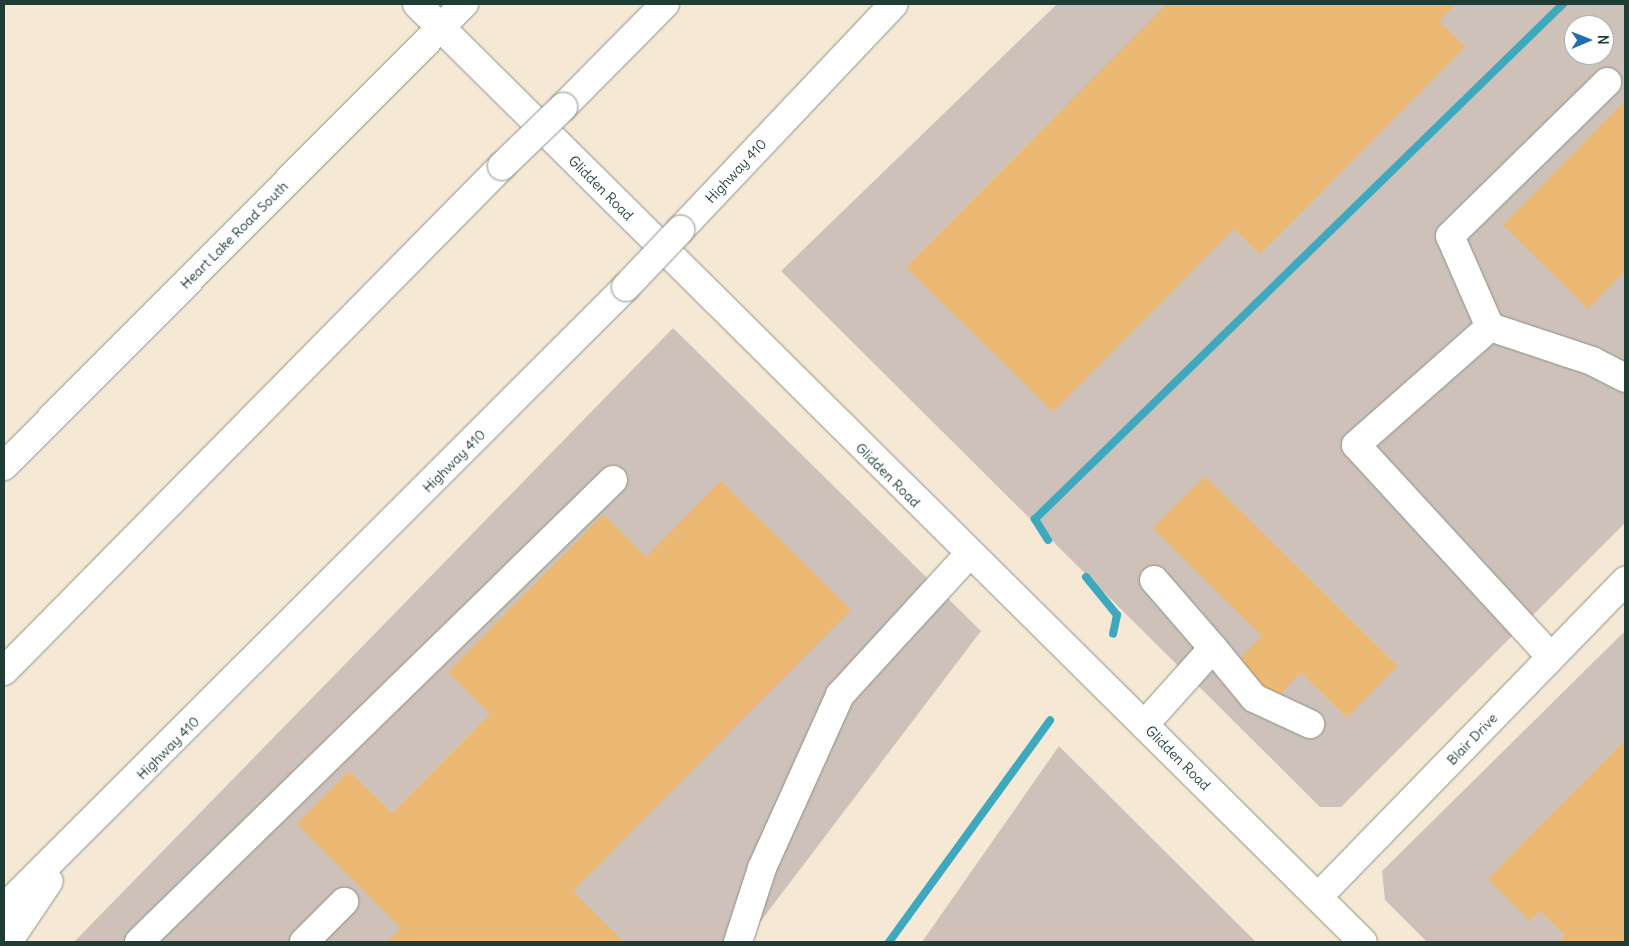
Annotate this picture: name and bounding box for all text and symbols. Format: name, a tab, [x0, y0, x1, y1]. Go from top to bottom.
north arrow	[1564, 15, 1614, 65]
text: N	[1594, 35, 1612, 45]
street label: Highway 410	[702, 135, 770, 207]
street label: Glidden Road	[565, 152, 637, 224]
street label: Heart Lake Road South	[177, 178, 291, 292]
street label: Highway 410	[419, 426, 489, 496]
street label: Glidden Road	[852, 439, 924, 511]
street label: Blair Drive	[1443, 710, 1501, 768]
street label: Highway 410	[133, 713, 203, 783]
street label: Glidden Road	[1142, 722, 1214, 794]

